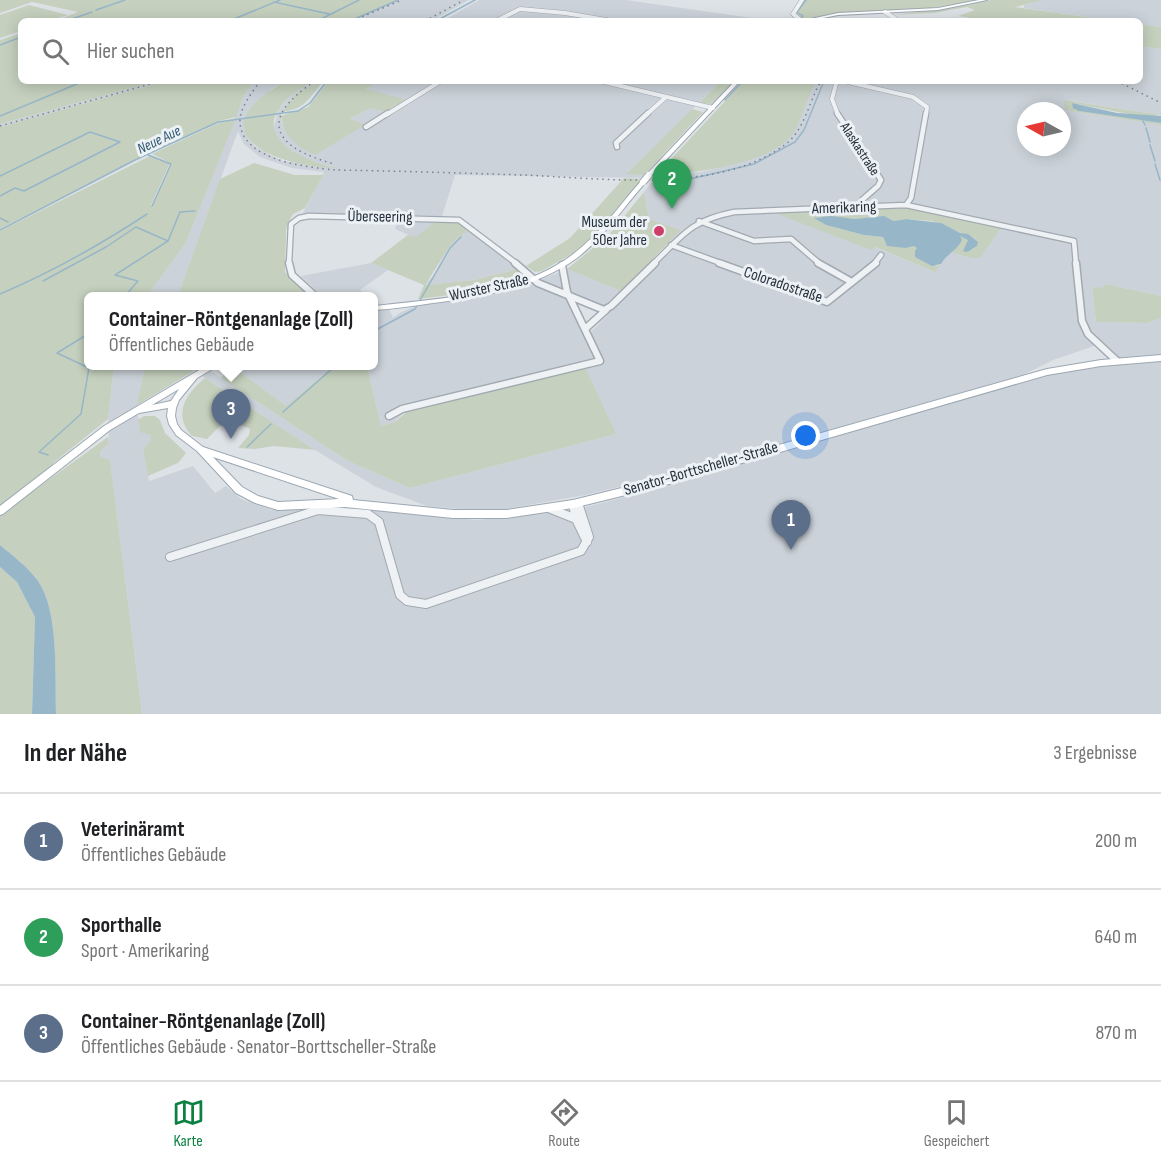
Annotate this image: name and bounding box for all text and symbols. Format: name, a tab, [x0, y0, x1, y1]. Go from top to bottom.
search box	[18, 18, 1143, 84]
icon: search	[39, 35, 72, 68]
text: Hier suchen	[87, 38, 175, 65]
north arrow	[1017, 102, 1071, 156]
street label: Alaskastraße	[836, 118, 883, 179]
water label: Neue Aue	[134, 121, 184, 159]
pin: 2	[652, 160, 692, 209]
street label: Amerikaring	[810, 197, 877, 219]
street label: Überseering	[347, 207, 413, 227]
place label: Museum der 50er Jahre	[581, 213, 647, 250]
marker: Museum der 50er Jahre	[652, 224, 666, 238]
street label: Coloradostraße	[741, 263, 825, 307]
street label: Wurster Straße	[448, 270, 530, 306]
popup	[84, 292, 378, 370]
text: Container-Röntgenanlage (Zoll)	[109, 306, 353, 333]
text: Öffentliches Gebäude	[109, 333, 254, 357]
pin: 3	[212, 390, 250, 439]
your location	[791, 421, 820, 450]
street label: Senator-Borttscheller-Straße	[622, 438, 780, 500]
pin: 1	[772, 500, 810, 550]
text: In der Nähe	[24, 738, 127, 769]
text: 3 Ergebnisse	[1053, 741, 1137, 765]
text: Veterinäramt	[81, 816, 184, 843]
text: 1	[40, 829, 47, 853]
text: 200 m	[1095, 829, 1137, 853]
text: Öffentliches Gebäude	[81, 843, 226, 867]
text: Sporthalle	[81, 912, 162, 939]
text: 2	[39, 925, 48, 949]
text: 640 m	[1095, 925, 1137, 949]
text: Sport · Amerikaring	[81, 939, 209, 963]
text: Container-Röntgenanlage (Zoll)	[81, 1008, 325, 1035]
text: 3	[39, 1021, 48, 1045]
text: 870 m	[1095, 1021, 1137, 1045]
text: Öffentliches Gebäude · Senator-Borttscheller-Straße	[81, 1035, 436, 1059]
tab: Karte	[172, 1096, 205, 1151]
tab: Route	[548, 1096, 581, 1151]
tab: Gespeichert	[924, 1096, 989, 1151]

